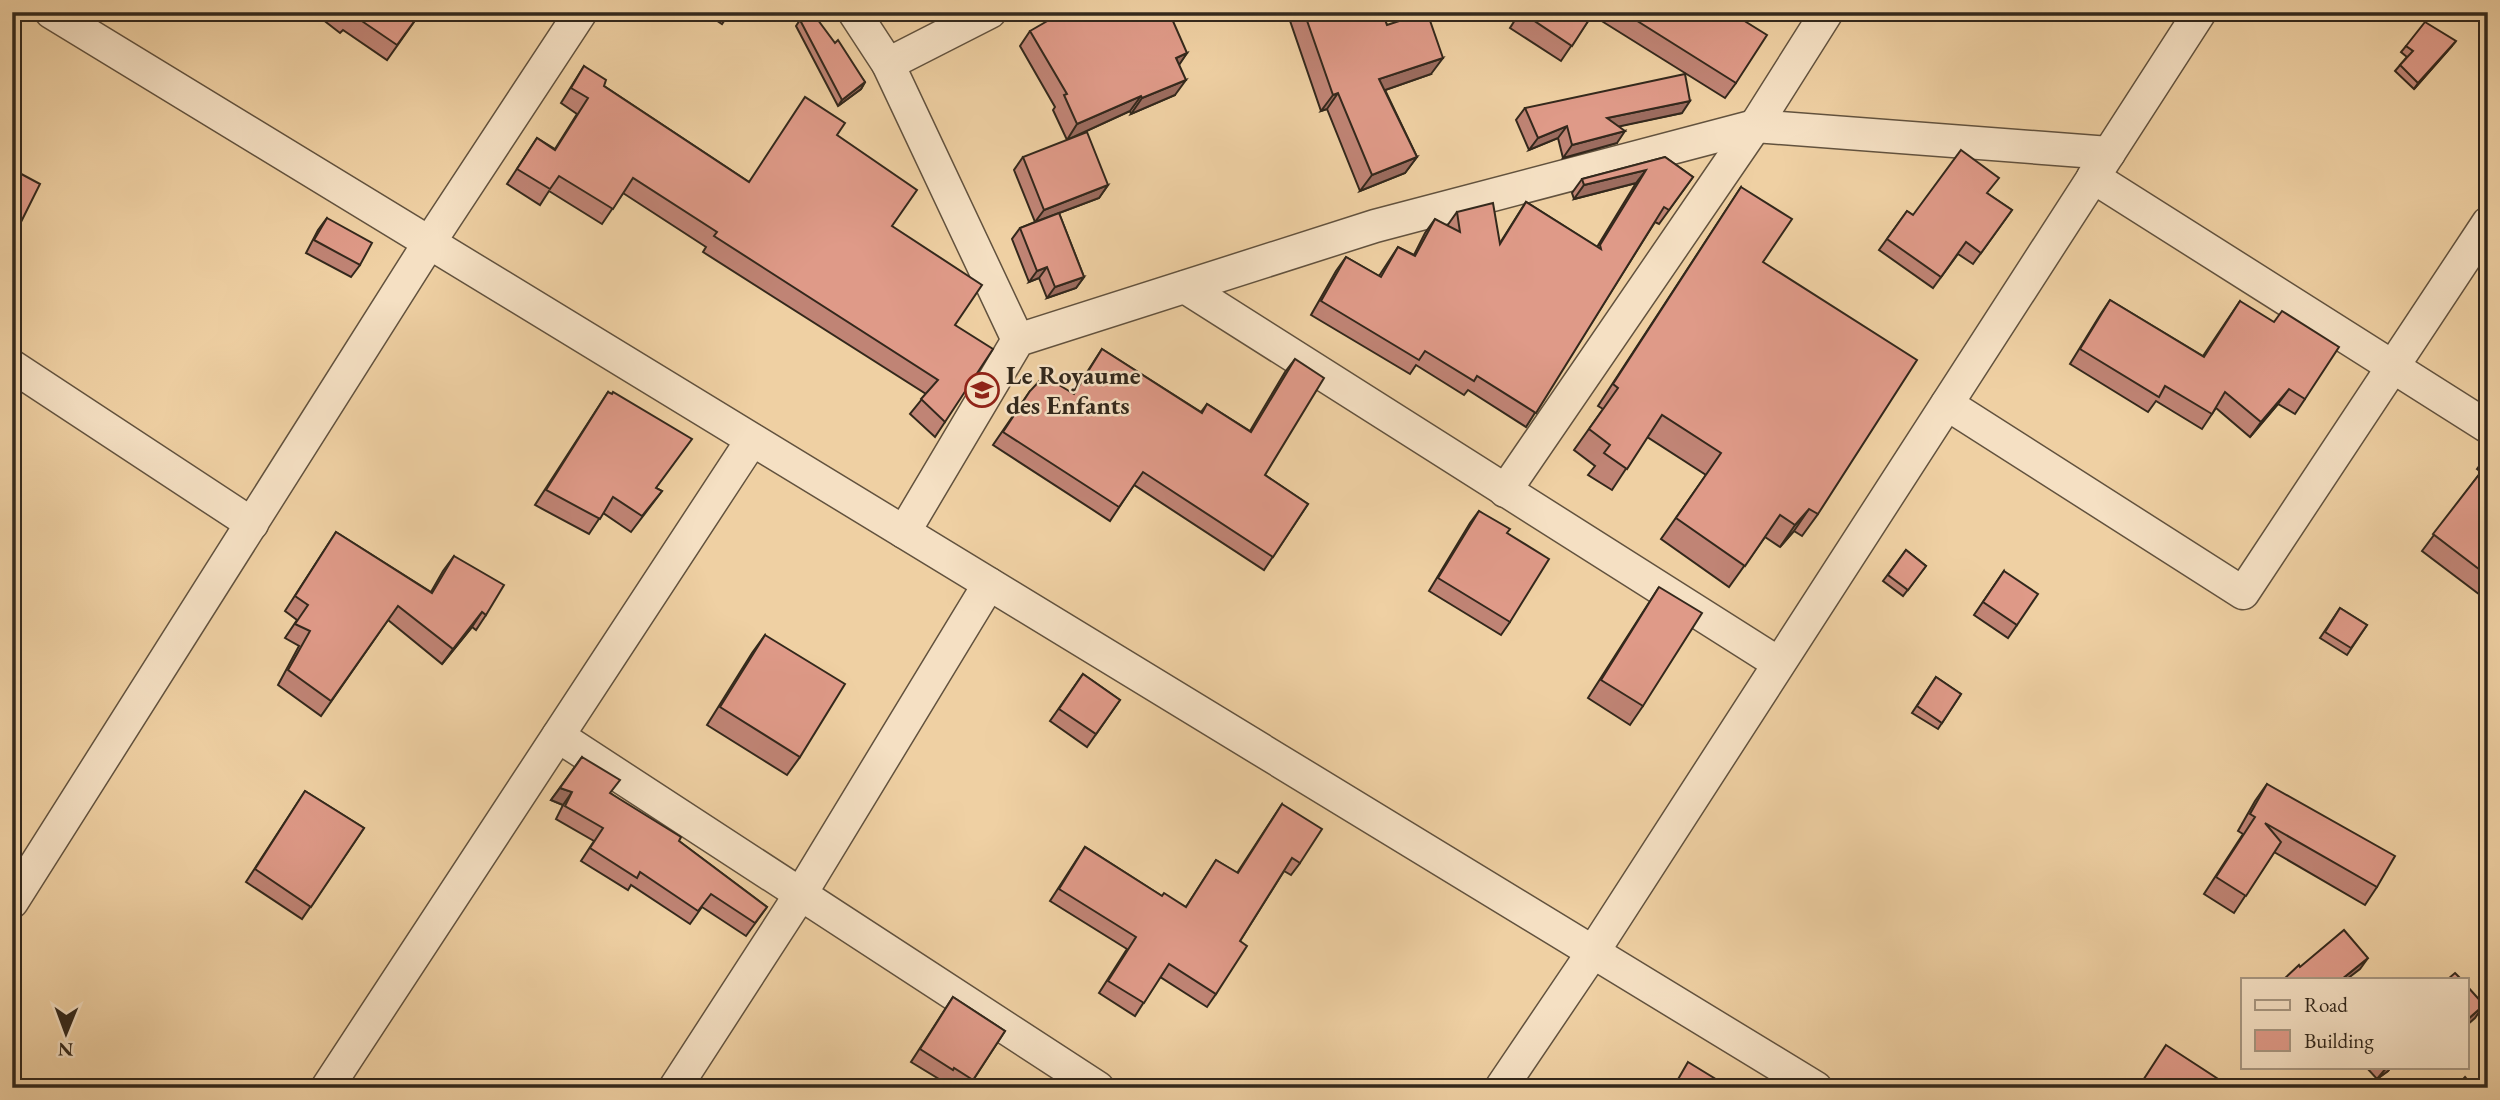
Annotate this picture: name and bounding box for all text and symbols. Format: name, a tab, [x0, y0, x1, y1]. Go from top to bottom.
place label: Le Royaume des Enfants	[1006, 358, 1141, 422]
school or university icon: Le Royaume des Enfants	[963, 371, 1001, 409]
legend	[2241, 978, 2468, 1068]
text: Road	[2304, 991, 2348, 1018]
north arrow	[32, 998, 102, 1068]
text: Building	[2304, 1027, 2374, 1054]
text: N	[57, 1037, 74, 1062]

